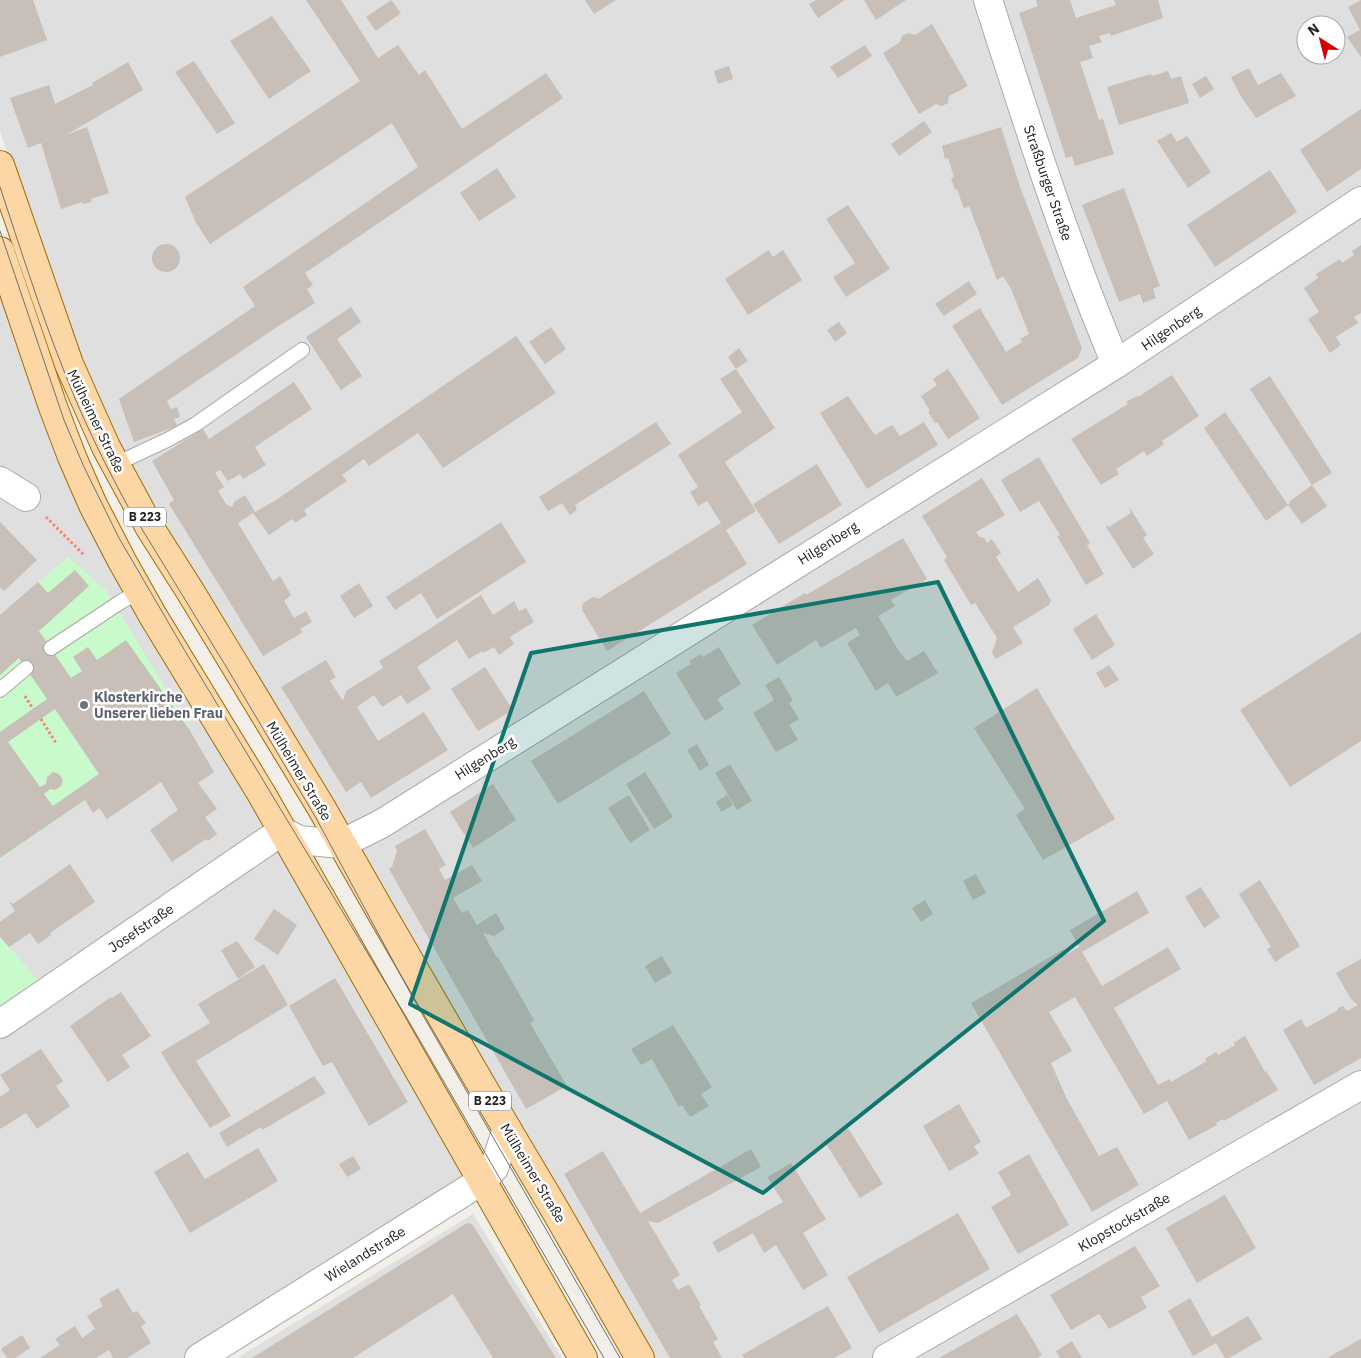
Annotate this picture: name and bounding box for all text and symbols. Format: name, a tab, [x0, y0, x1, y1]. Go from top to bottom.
north arrow	[1296, 15, 1346, 65]
text: N	[1304, 19, 1323, 40]
street label: Straßburger Straße	[1020, 123, 1076, 243]
street label: Hilgenberg	[1138, 301, 1205, 355]
street label: Mülheimer Straße	[63, 366, 129, 476]
road number: B 223	[124, 508, 166, 526]
street label: Hilgenberg	[794, 517, 862, 569]
place label: Klosterkirche Unserer lieben Frau	[94, 688, 223, 722]
marker: Klosterkirche Unserer lieben Frau	[78, 699, 90, 711]
street label: Mülheimer Straße	[262, 718, 336, 824]
street label: Hilgenberg	[451, 732, 519, 784]
street label: Josefstraße	[105, 899, 177, 956]
road number: B 223	[469, 1092, 511, 1110]
street label: Mülheimer Straße	[496, 1120, 570, 1226]
street label: Klopstockstraße	[1075, 1188, 1173, 1256]
street label: Wielandstraße	[321, 1222, 409, 1286]

